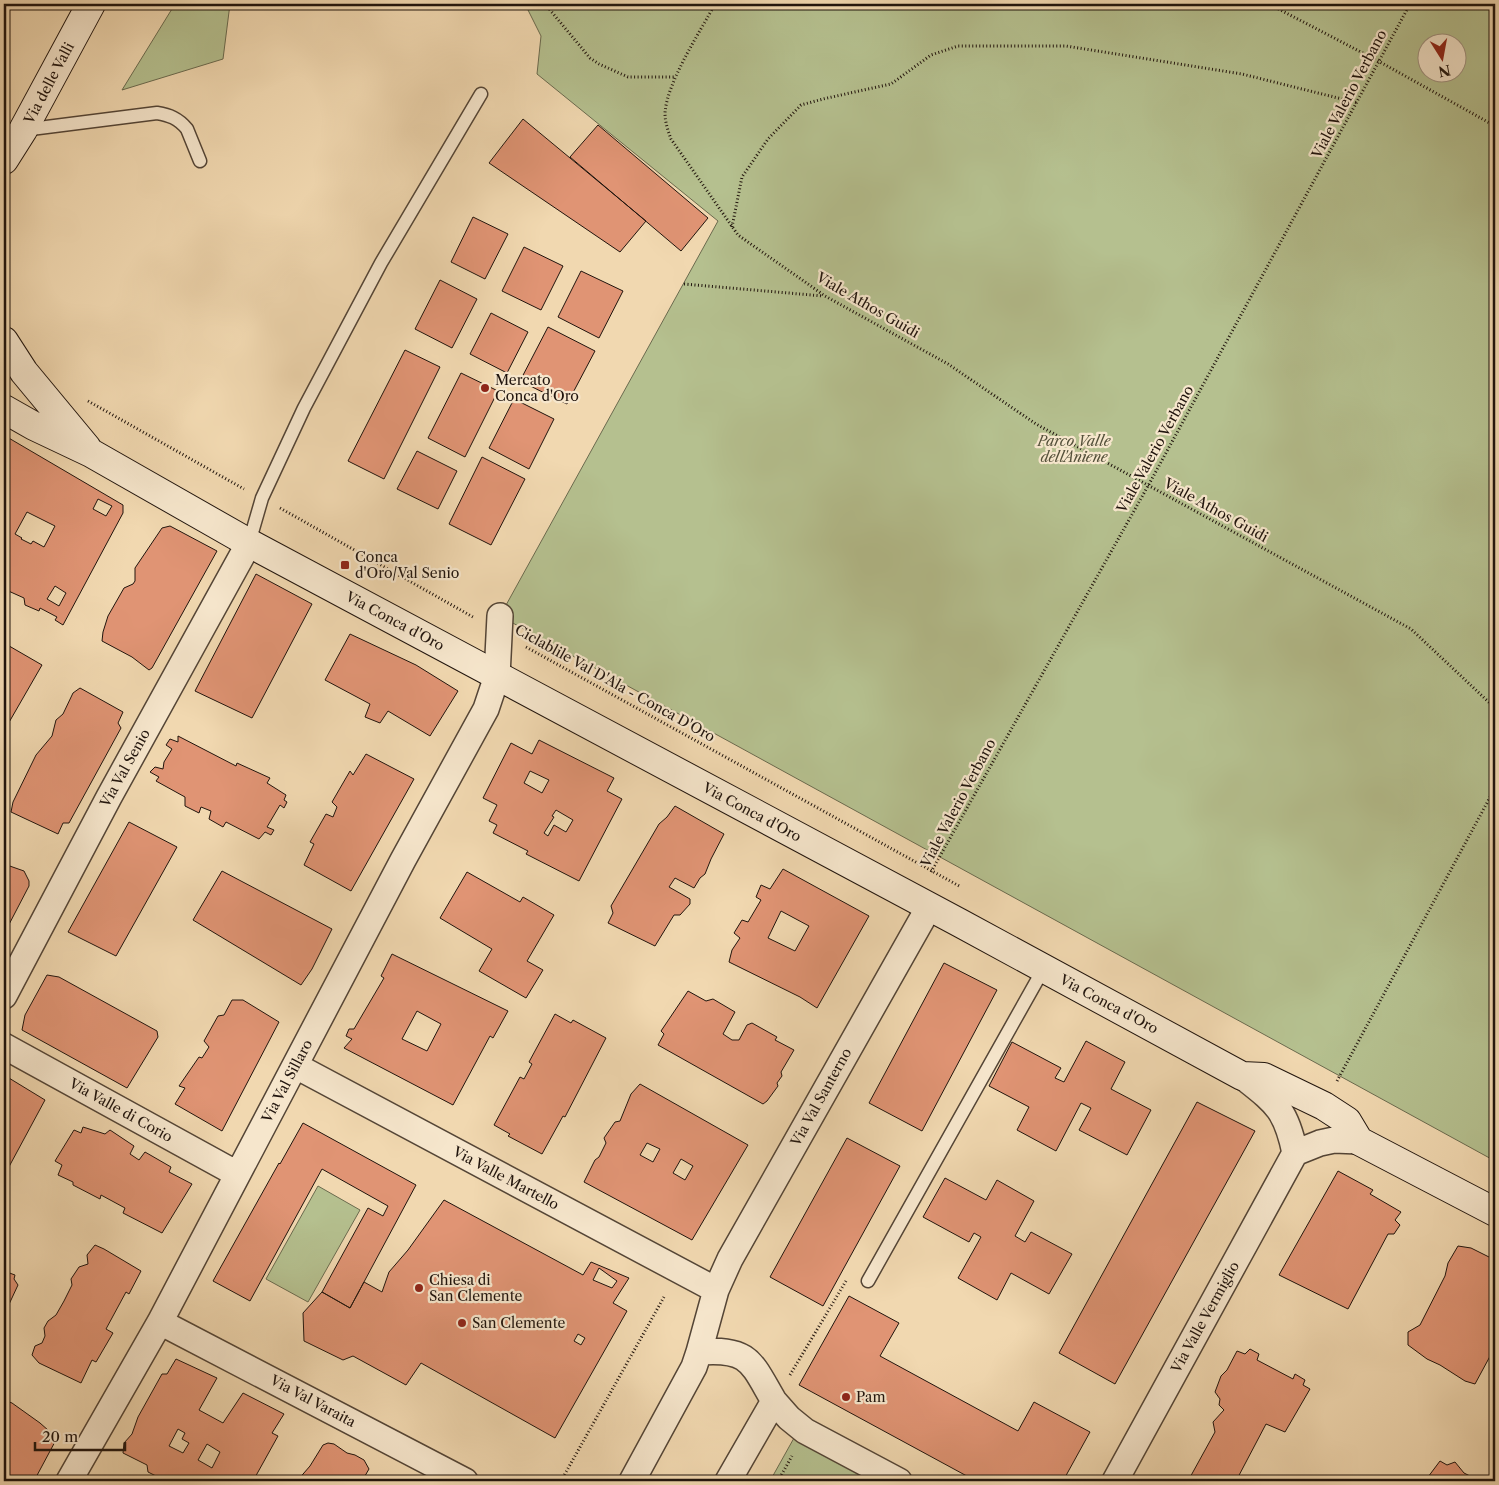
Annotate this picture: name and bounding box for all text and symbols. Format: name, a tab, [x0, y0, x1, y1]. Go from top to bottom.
street label: Viale Valerio Verbano	[1307, 27, 1390, 162]
north arrow	[1416, 32, 1466, 82]
street label: Via delle Valli	[20, 39, 78, 128]
text: N	[1437, 61, 1452, 81]
street label: Viale Athos Guidi	[812, 268, 923, 342]
place label: Mercato Conca d'Oro	[495, 371, 579, 405]
marker: Mercato Conca d'Oro	[479, 382, 491, 394]
street label: Viale Valerio Verbano	[1112, 382, 1198, 517]
park label: Parco Valle dell'Aniene	[1037, 432, 1112, 466]
street label: Viale Athos Guidi	[1160, 473, 1271, 546]
place label: Conca d'Oro/Val Senio	[355, 548, 459, 582]
marker: Conca d'Oro/Val Senio	[339, 559, 351, 571]
street label: Via Conca d'Oro	[342, 587, 447, 655]
street label: Ciclablile Val D'Ala - Conca D'Oro	[512, 620, 718, 746]
street label: Via Val Senio	[96, 726, 154, 811]
street label: Viale Valerio Verbano	[916, 736, 999, 871]
street label: Via Conca d'Oro	[699, 778, 804, 846]
street label: Via Conca d'Oro	[1056, 970, 1161, 1038]
street label: Via Val Sillaro	[257, 1036, 316, 1127]
street label: Via Val Santerno	[786, 1045, 855, 1150]
street label: Via Valle di Corio	[65, 1074, 176, 1146]
street label: Via Valle Martello	[449, 1142, 562, 1214]
street label: Via Valle Vermiglio	[1166, 1258, 1243, 1377]
place label: Chiesa di San Clemente	[429, 1271, 523, 1305]
marker: Chiesa di San Clemente	[413, 1282, 425, 1294]
place label: San Clemente	[472, 1314, 566, 1332]
marker: San Clemente	[456, 1317, 468, 1329]
street label: Via Val Varaita	[266, 1370, 359, 1431]
place label: Pam	[856, 1388, 885, 1406]
marker: Pam	[840, 1391, 852, 1403]
scale bar	[35, 1420, 125, 1452]
text: 20 m	[42, 1427, 78, 1446]

